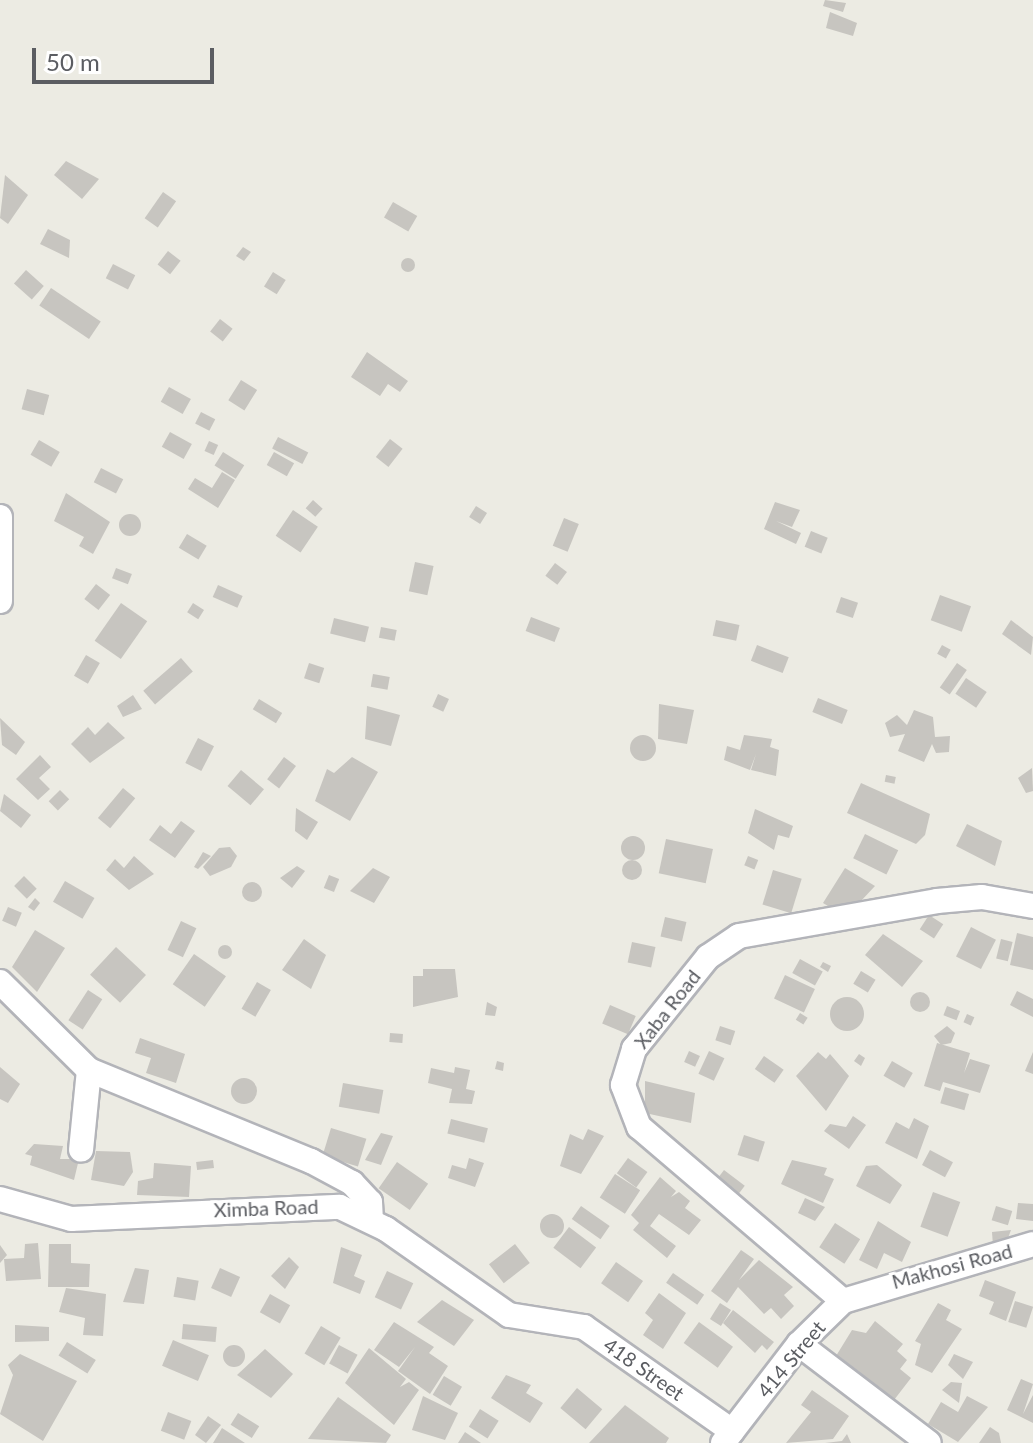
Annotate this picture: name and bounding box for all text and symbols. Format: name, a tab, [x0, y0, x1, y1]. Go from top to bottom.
scale bar	[36, 32, 218, 82]
text: 50 m	[46, 47, 100, 76]
street label: Xaba Road	[629, 965, 705, 1053]
street label: Ximba Road	[213, 1194, 319, 1222]
street label: Makhosi Road	[889, 1238, 1015, 1294]
street label: 414 Street	[752, 1316, 830, 1402]
street label: 418 Street	[599, 1333, 689, 1405]

